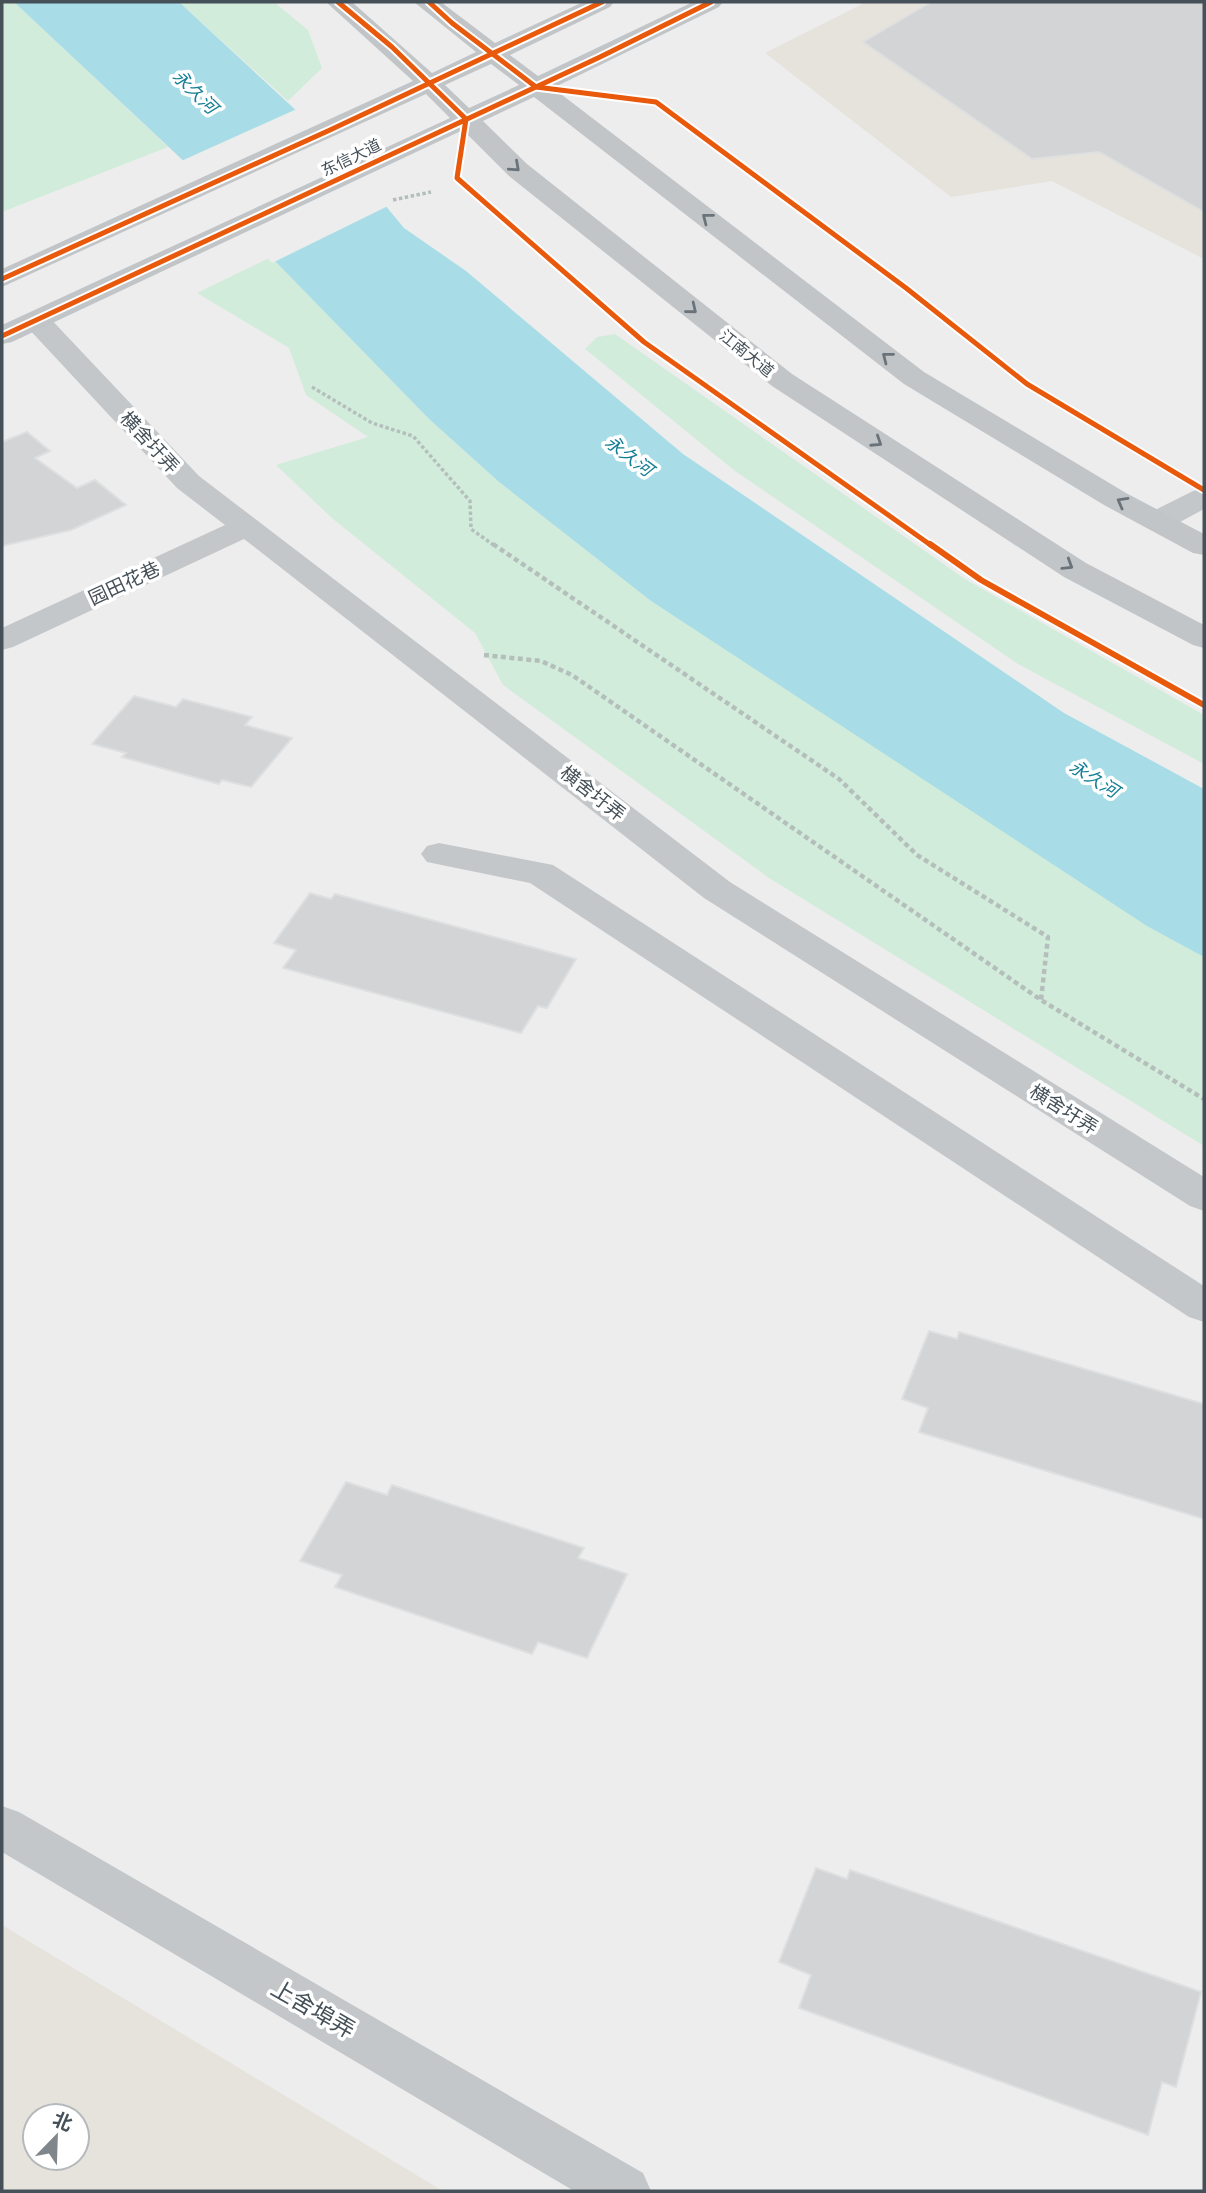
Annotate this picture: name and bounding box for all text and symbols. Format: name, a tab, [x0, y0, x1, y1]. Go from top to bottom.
water label: 永久河	[168, 65, 224, 121]
street label: 东信大道	[318, 135, 385, 181]
one-way arrow	[507, 158, 520, 171]
one-way arrow	[702, 214, 715, 227]
one-way arrow	[685, 300, 697, 313]
street label: 江南大道	[715, 326, 778, 382]
one-way arrow	[883, 352, 895, 365]
street label: 横舍圩弄	[115, 407, 184, 479]
water label: 永久河	[601, 431, 660, 483]
one-way arrow	[869, 433, 882, 446]
one-way arrow	[1117, 497, 1130, 510]
street label: 园田花巷	[85, 557, 164, 611]
one-way arrow	[1060, 557, 1073, 570]
water label: 永久河	[1065, 755, 1125, 804]
street label: 横舍圩弄	[555, 761, 630, 827]
street label: 横舍圩弄	[1025, 1080, 1102, 1140]
street label: 上舍埠弄	[266, 1974, 360, 2045]
north arrow	[21, 2102, 91, 2172]
text: 北	[49, 2108, 76, 2137]

